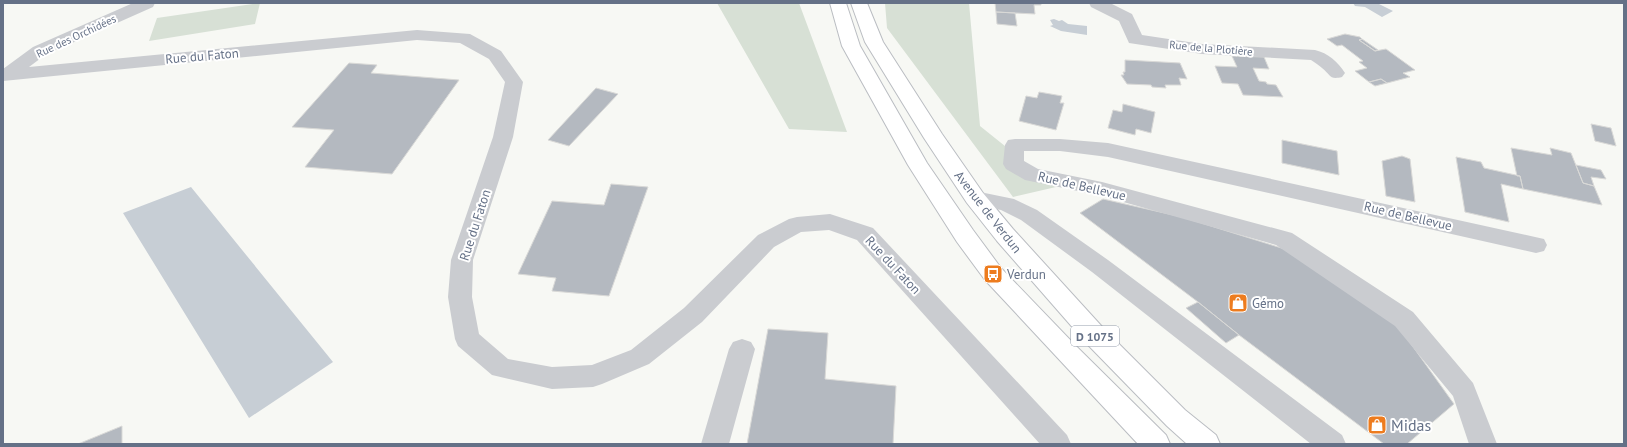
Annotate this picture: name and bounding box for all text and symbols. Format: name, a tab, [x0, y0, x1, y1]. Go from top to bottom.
street label: Rue des Orchidées	[34, 11, 119, 61]
street label: Rue de la Plotière	[1169, 37, 1254, 59]
street label: Rue du Faton	[165, 44, 239, 68]
street label: Avenue de Verdun	[951, 168, 1025, 256]
street label: Rue de Bellevue	[1036, 168, 1128, 204]
street label: Rue du Faton	[456, 187, 494, 263]
street label: Rue de Bellevue	[1362, 198, 1454, 234]
street label: Rue du Faton	[862, 232, 924, 298]
bus stop icon: Verdun	[982, 263, 1004, 285]
place label: Verdun	[1006, 266, 1046, 283]
shop icon: Gémo	[1227, 292, 1249, 314]
place label: Gémo	[1252, 295, 1284, 312]
road number: D 1075	[1071, 326, 1119, 346]
shop icon: Midas	[1366, 414, 1388, 436]
place label: Midas	[1391, 415, 1431, 435]

